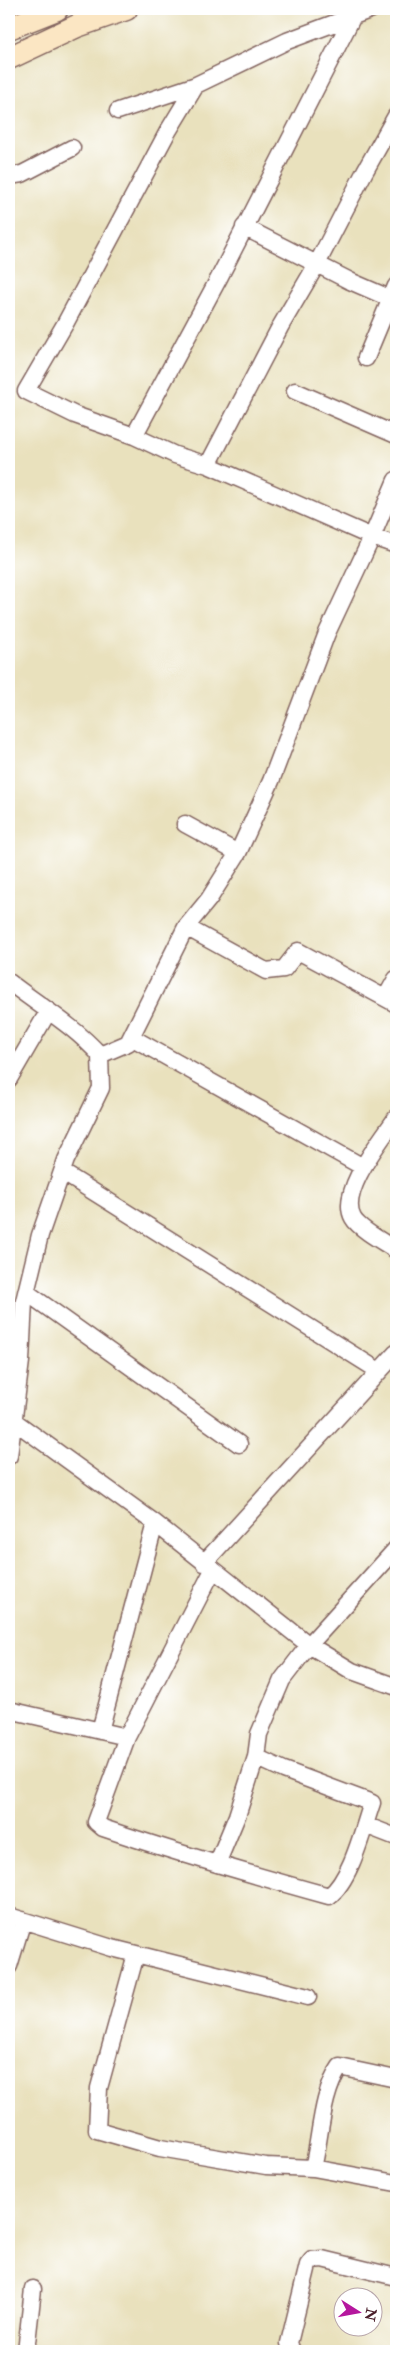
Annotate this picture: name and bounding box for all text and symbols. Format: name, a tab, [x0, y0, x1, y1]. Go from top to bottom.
north arrow	[332, 2288, 382, 2338]
text: N	[361, 2306, 380, 2323]

